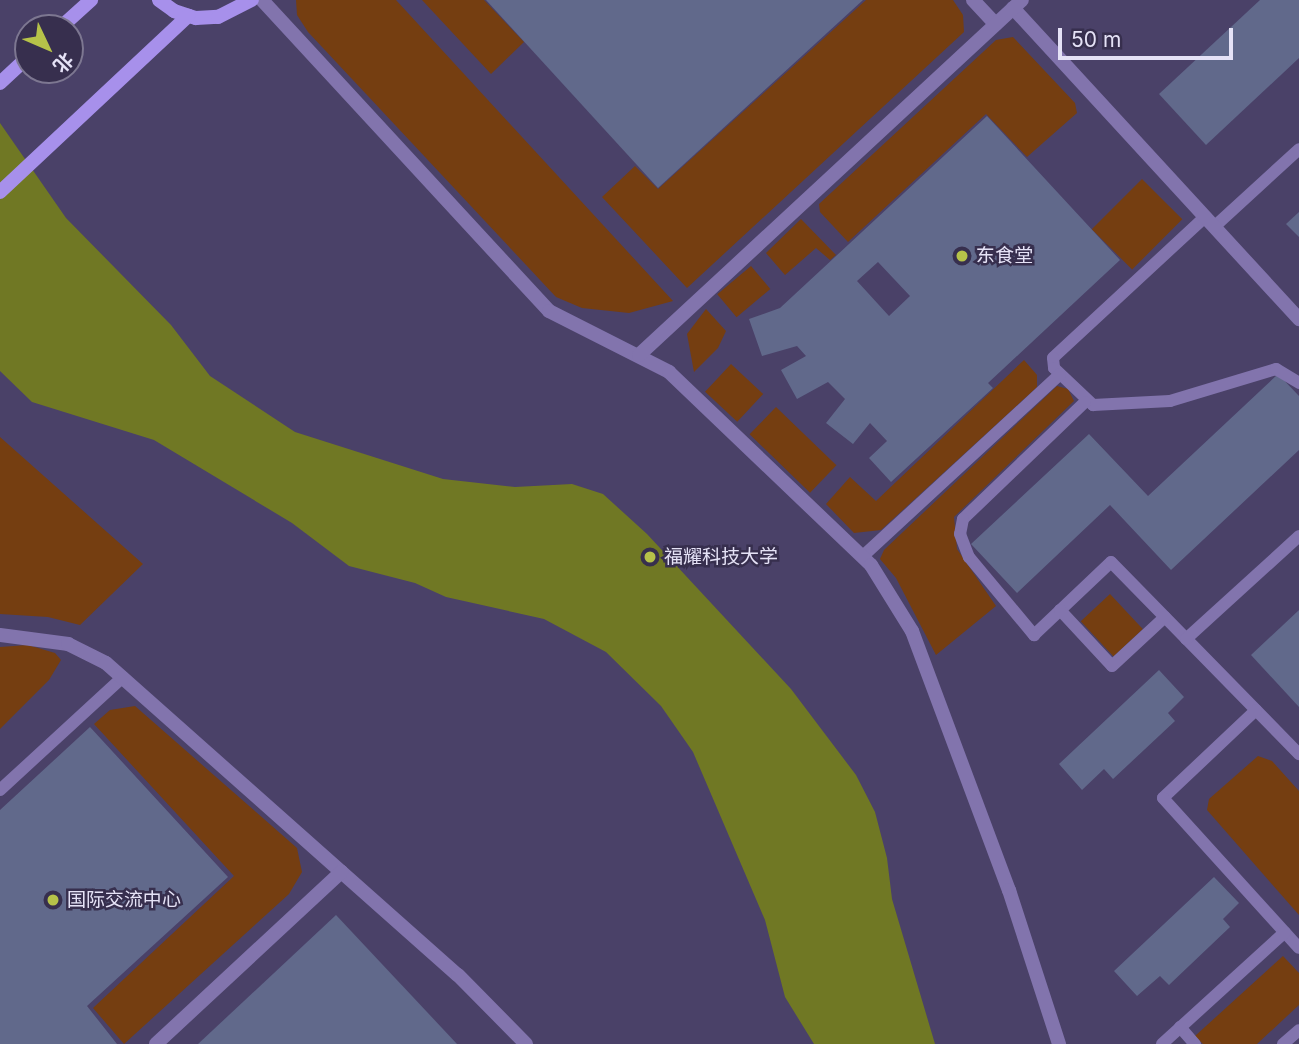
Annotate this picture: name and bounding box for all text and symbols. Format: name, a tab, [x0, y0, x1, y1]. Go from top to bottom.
north arrow	[14, 14, 84, 84]
scale bar	[1061, 14, 1236, 58]
text: 50 m	[1071, 27, 1121, 52]
text: 北	[48, 48, 78, 77]
place label: 东食堂	[976, 245, 1033, 267]
marker: 东食堂	[954, 248, 970, 264]
place label: 福耀科技大学	[664, 546, 778, 568]
marker: 福耀科技大学	[642, 549, 658, 565]
place label: 国际交流中心	[67, 889, 181, 911]
marker: 国际交流中心	[45, 892, 61, 908]

